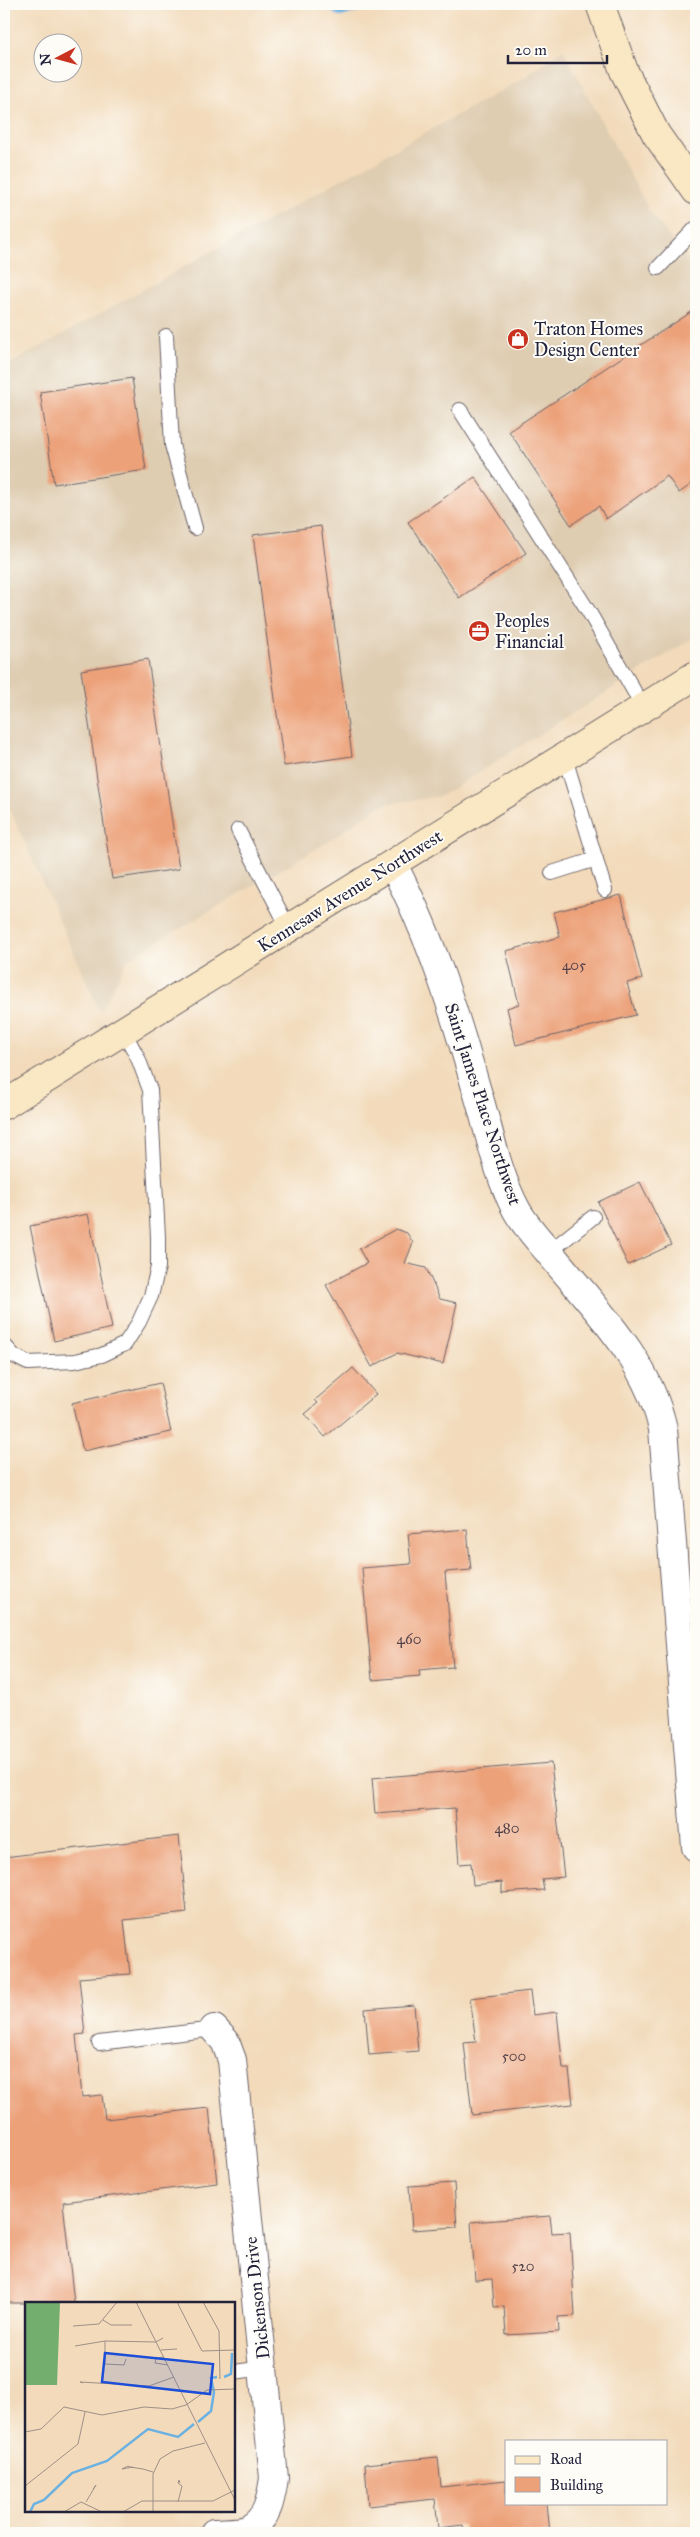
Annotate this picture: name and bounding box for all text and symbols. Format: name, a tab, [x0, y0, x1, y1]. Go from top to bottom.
north arrow	[32, 32, 82, 82]
scale bar	[508, 32, 606, 64]
text: 20 m	[515, 41, 547, 59]
text: N	[36, 52, 55, 66]
place label: Traton Homes Design Center	[534, 318, 643, 362]
shop icon: Traton Homes Design Center	[506, 327, 530, 351]
place label: Peoples Financial	[495, 610, 564, 653]
office icon: Peoples Financial	[467, 619, 491, 643]
street label: Kennesaw Avenue Northwest	[254, 825, 447, 957]
house number: 405	[562, 956, 586, 974]
street label: Saint James Place Northwest	[439, 1000, 526, 1209]
house number: 460	[397, 1630, 421, 1648]
house number: 480	[494, 1819, 520, 1837]
house number: 500	[502, 2047, 526, 2065]
street label: Dickenson Drive	[240, 2236, 274, 2360]
house number: 520	[511, 2257, 535, 2275]
inset map	[25, 2302, 235, 2512]
legend	[505, 2440, 668, 2504]
text: Road	[550, 2450, 582, 2468]
text: Building	[550, 2476, 604, 2494]

